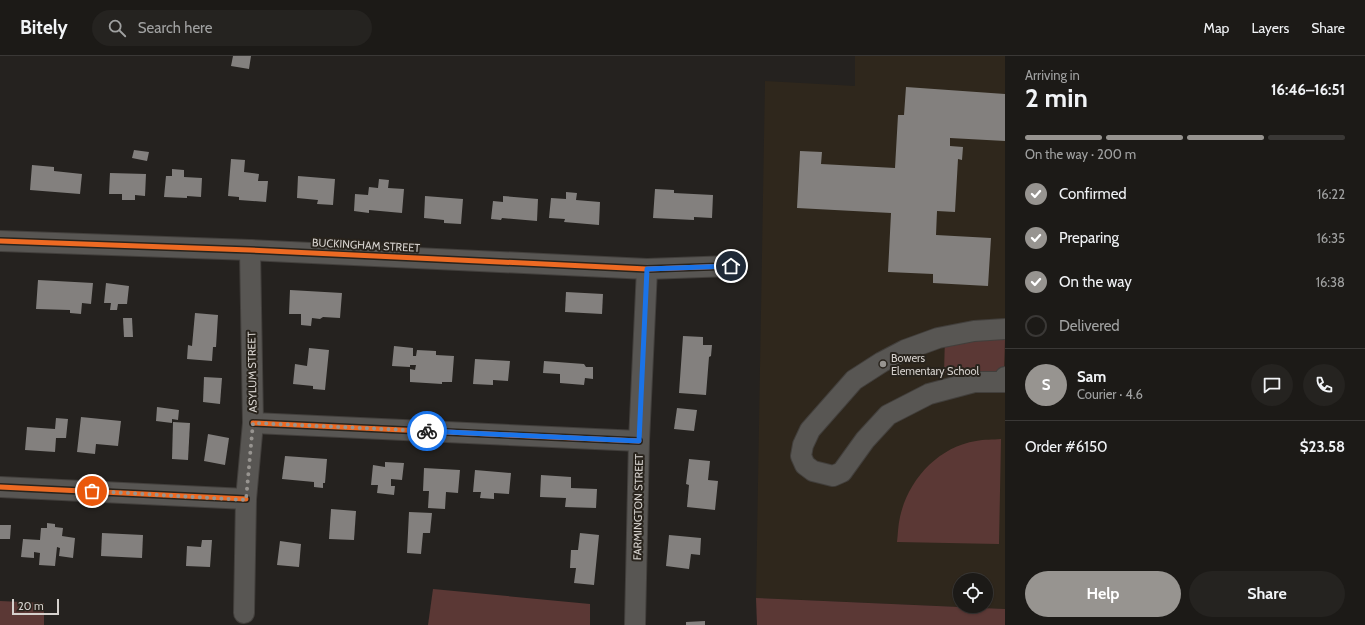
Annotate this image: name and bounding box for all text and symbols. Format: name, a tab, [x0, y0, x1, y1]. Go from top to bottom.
search box	[92, 10, 372, 46]
text: Bitely	[20, 16, 68, 39]
icon: search	[106, 17, 128, 39]
text: Search here	[138, 19, 212, 37]
text: Map	[1204, 19, 1229, 37]
text: Layers	[1251, 19, 1289, 37]
text: Share	[1311, 19, 1345, 37]
text: Arriving in	[1025, 67, 1080, 83]
text: 16:46–16:51	[1271, 81, 1345, 99]
text: 2 min	[1025, 82, 1088, 114]
text: On the way · 200 m	[1025, 146, 1136, 162]
icon: check	[1025, 183, 1047, 205]
text: Confirmed	[1059, 185, 1127, 203]
text: 16:22	[1317, 186, 1345, 202]
icon: check	[1025, 227, 1047, 249]
text: Preparing	[1059, 229, 1119, 247]
text: 16:35	[1317, 230, 1345, 246]
street label: BUCKINGHAM STREET	[312, 235, 421, 255]
pin	[714, 249, 748, 283]
icon: home	[720, 255, 742, 277]
icon: check	[1025, 271, 1047, 293]
text: On the way	[1059, 273, 1132, 291]
text: 16:38	[1316, 274, 1345, 290]
text: Delivered	[1059, 317, 1120, 335]
street label: ASYLUM STREET	[244, 331, 260, 413]
place label: Bowers Elementary School	[891, 351, 980, 378]
marker: Bowers Elementary School	[878, 359, 888, 369]
button: chat	[1251, 364, 1293, 406]
button: phone	[1303, 364, 1345, 406]
text: Sam	[1077, 368, 1106, 386]
text: S	[1042, 376, 1050, 394]
text: Courier · 4.6	[1077, 386, 1143, 402]
courier	[407, 411, 447, 451]
icon: bike	[416, 420, 438, 442]
text: Order #6150	[1025, 438, 1108, 456]
text: $23.58	[1300, 438, 1345, 456]
street label: FARMINGTON STREET	[630, 453, 646, 560]
pin	[75, 474, 109, 508]
icon: bag	[81, 480, 103, 502]
button: Help	[1025, 571, 1181, 617]
button: Share	[1189, 571, 1345, 617]
map controls	[953, 573, 993, 613]
button: locate	[953, 573, 993, 613]
scale bar	[12, 597, 59, 616]
text: 20 m	[18, 599, 44, 613]

